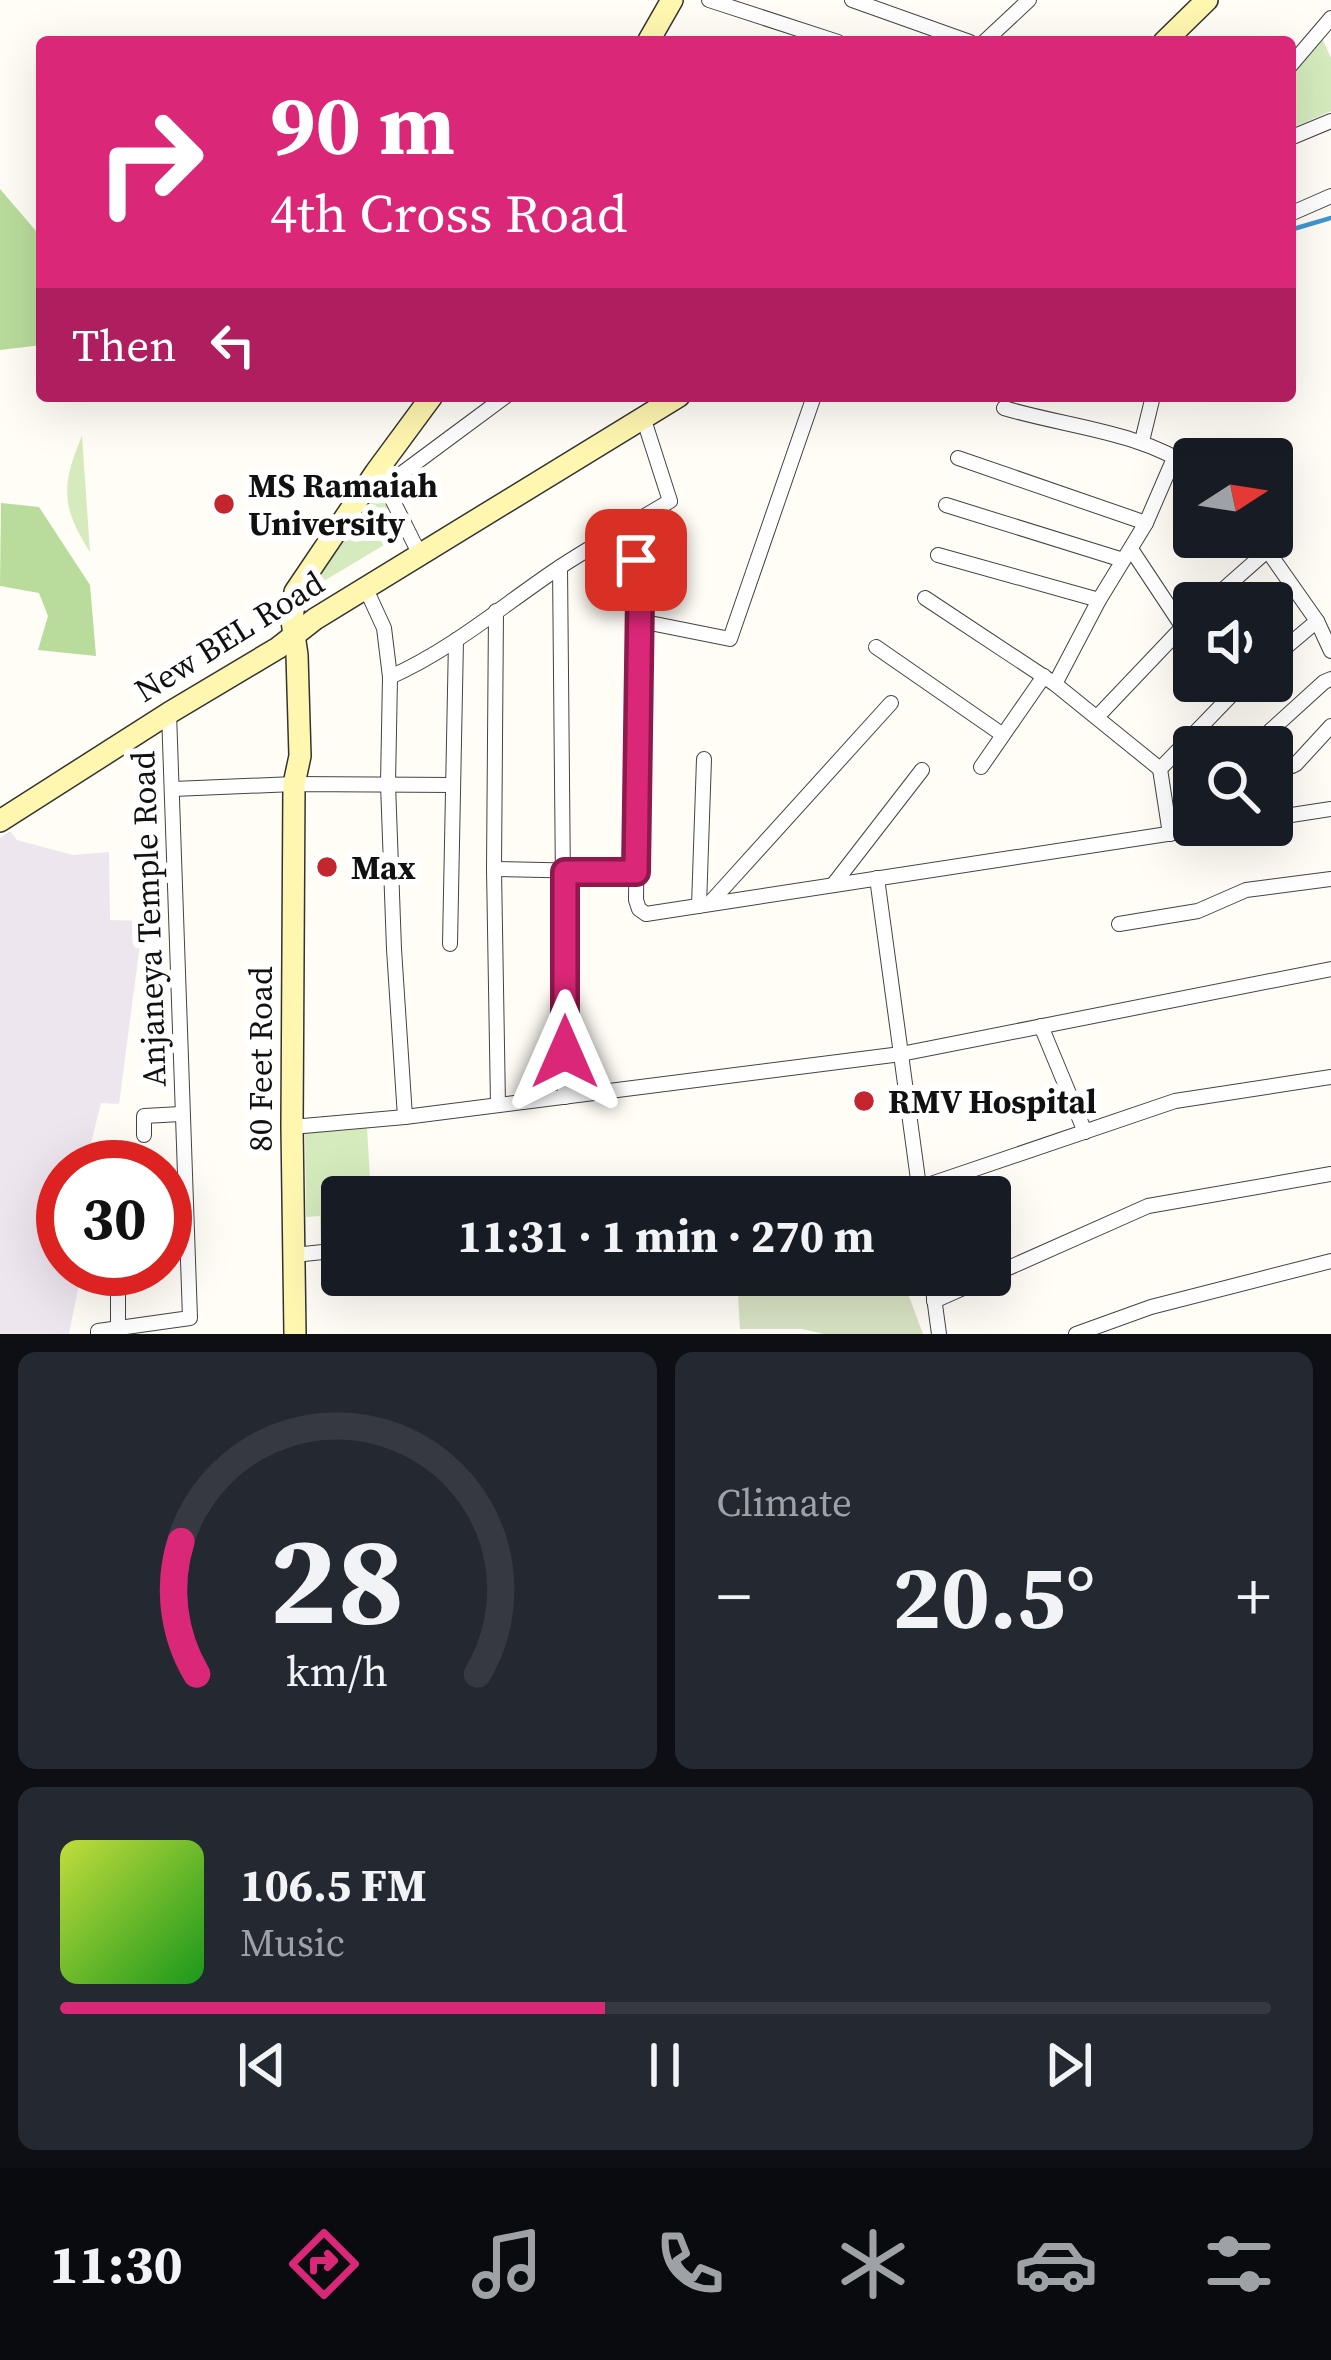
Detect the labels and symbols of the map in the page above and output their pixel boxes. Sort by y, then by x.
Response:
north arrow [1173,438,1293,558]
place label: MS Ramaiah University [248,463,438,546]
marker: MS Ramaiah University [211,491,237,517]
pin [585,509,687,611]
street label: New BEL Road [126,560,333,713]
street label: Anjaneya Temple Road [120,750,177,1088]
place label: Max [351,845,416,890]
marker: Max [314,854,340,880]
street label: 80 Feet Road [238,966,283,1152]
position arrow [502,989,628,1115]
place label: RMV Hospital [888,1079,1097,1124]
marker: RMV Hospital [851,1088,877,1114]
speed limit sign: 30 [36,1140,192,1296]

